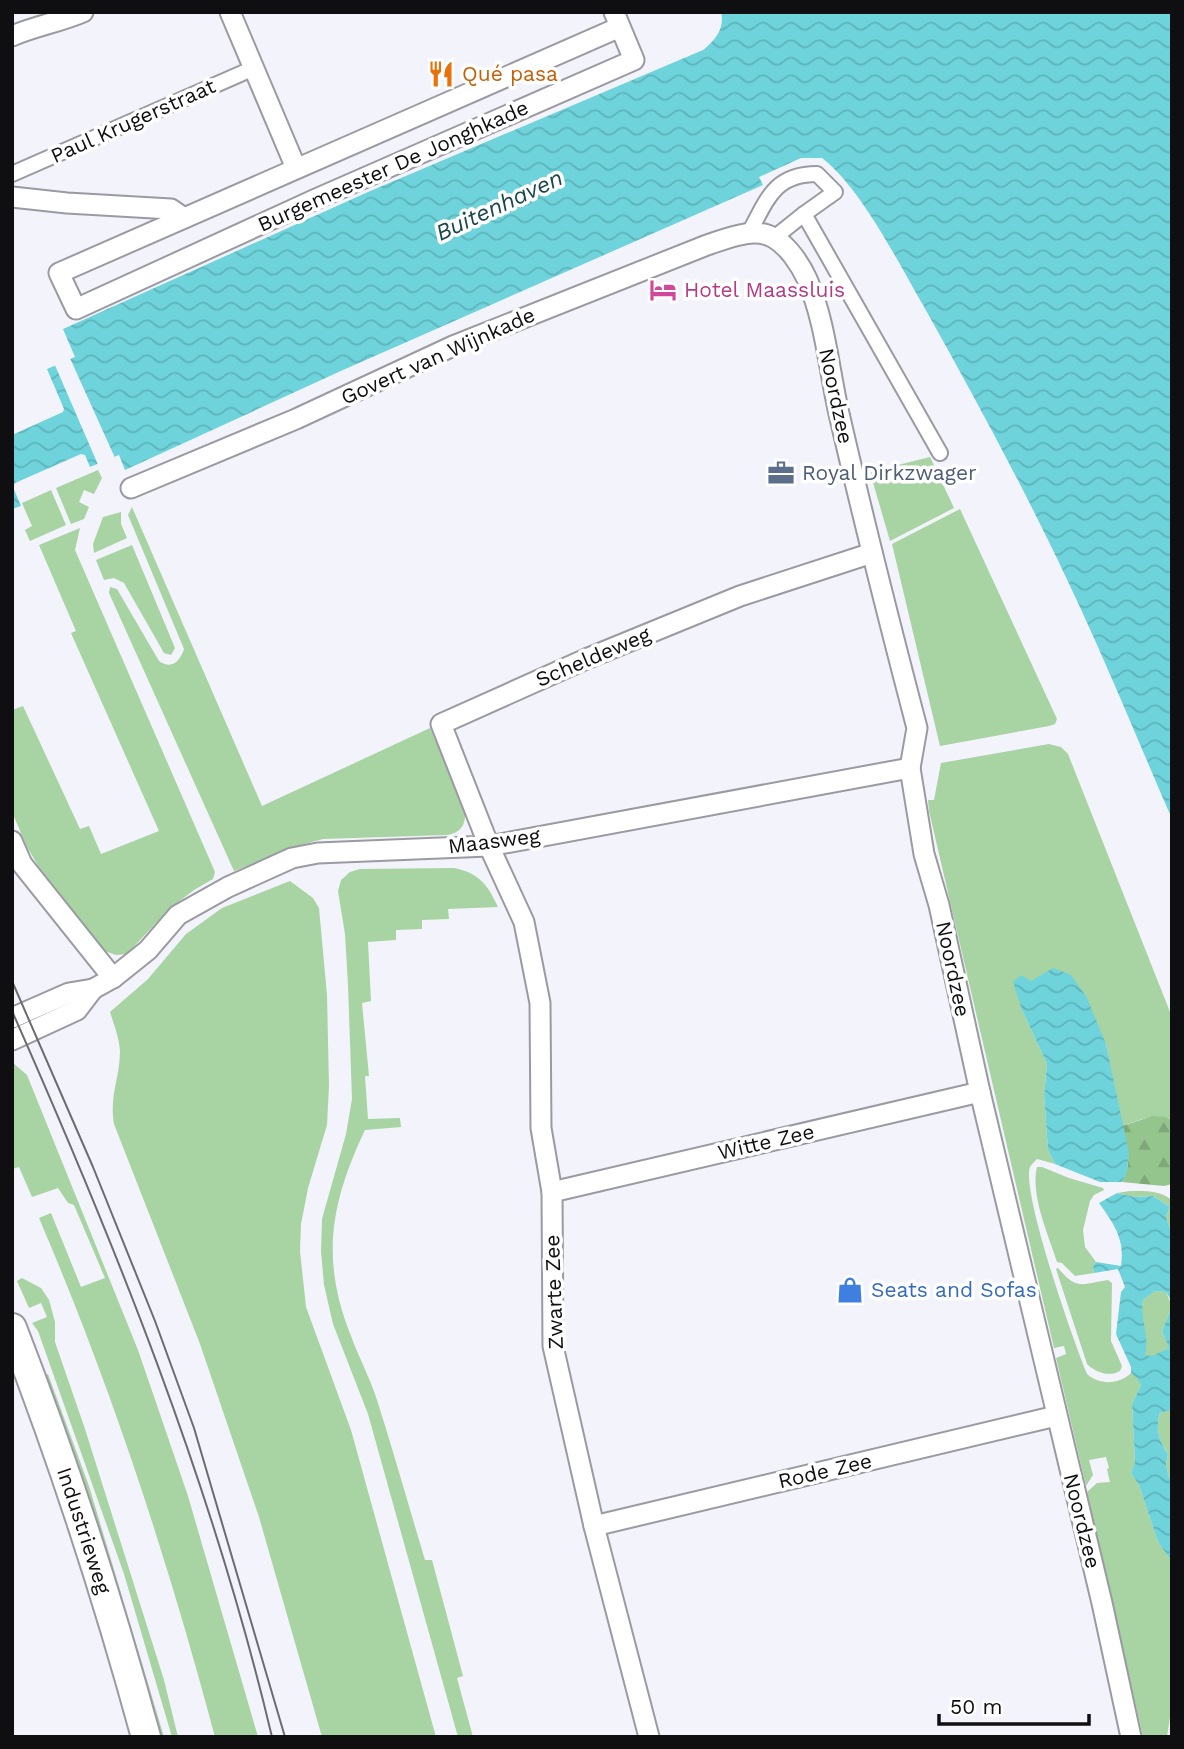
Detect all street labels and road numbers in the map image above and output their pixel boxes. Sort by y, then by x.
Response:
street label: Paul Krugerstraat [47,73,219,168]
street label: Burgemeester De Jonghkade [254,94,532,237]
street label: Govert van Wijnkade [337,301,539,410]
street label: Noordzee [814,346,859,446]
street label: Scheldeweg [532,621,655,692]
street label: Maasweg [446,822,542,859]
street label: Noordzee [931,919,976,1019]
street label: Witte Zee [715,1118,817,1165]
street label: Zwarte Zee [539,1234,568,1350]
street label: Rode Zee [775,1448,874,1493]
street label: Industrieweg [52,1464,117,1598]
street label: Noordzee [1059,1471,1106,1571]

